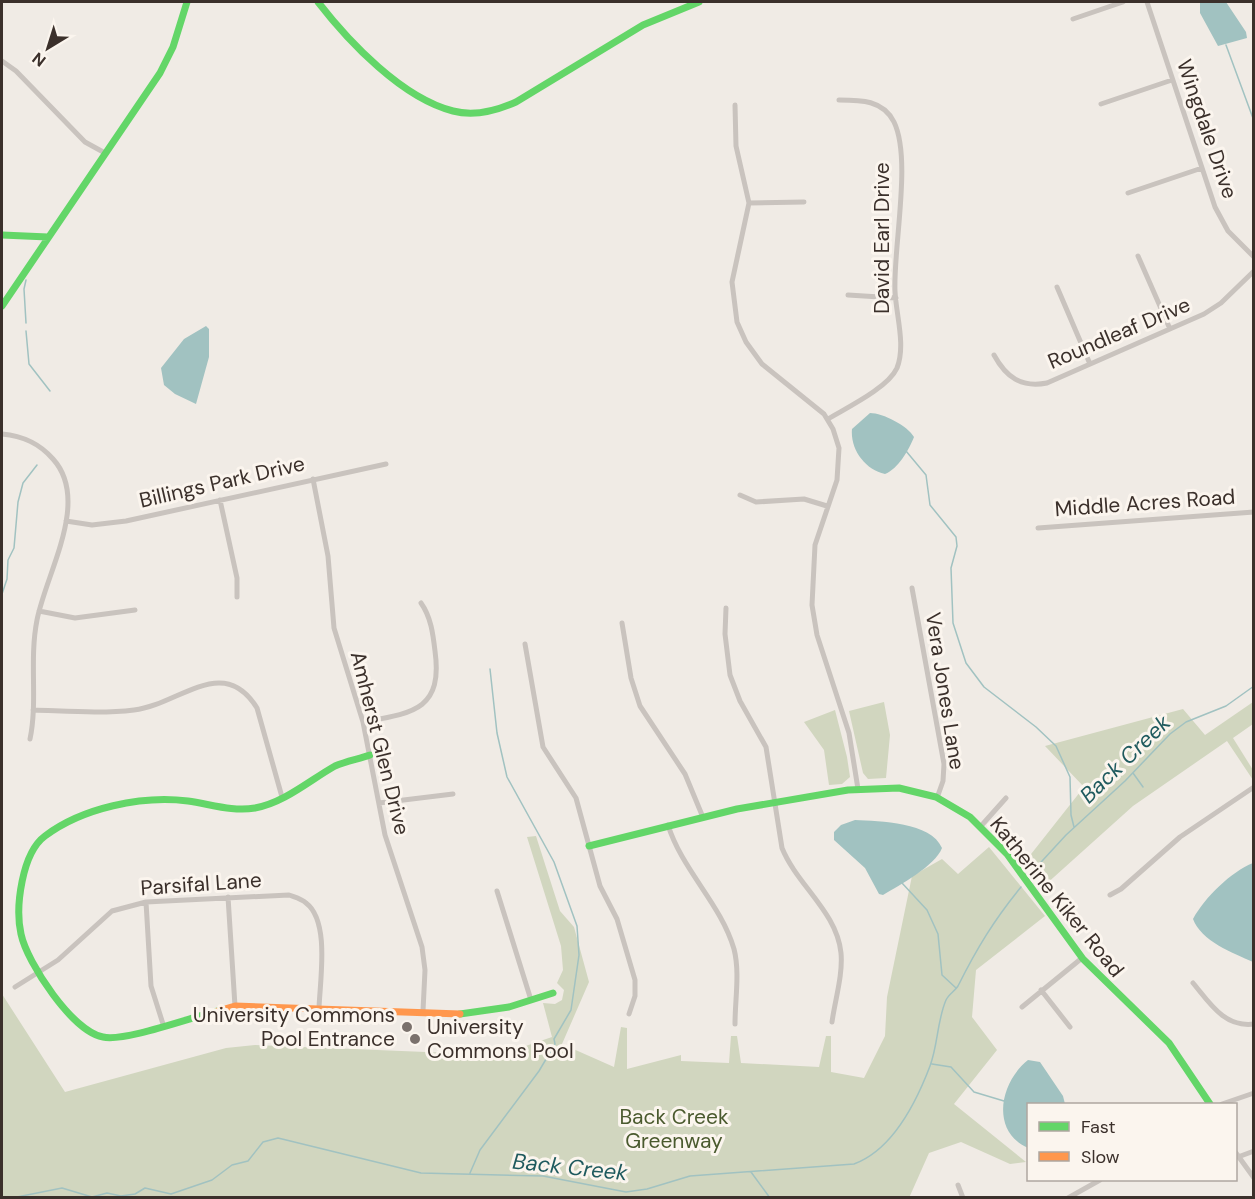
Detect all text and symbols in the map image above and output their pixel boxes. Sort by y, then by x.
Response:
north arrow [18,18,78,78]
text: N [28,48,50,71]
street label: Wingdale Drive [1170,56,1244,202]
street label: David Earl Drive [868,162,896,314]
street label: Roundleaf Drive [1044,290,1195,376]
street label: Billings Park Drive [137,449,307,515]
street label: Middle Acres Road [1054,483,1236,523]
street label: Vera Jones Lane [919,610,971,772]
street label: Amherst Glen Drive [344,648,416,838]
water label: Back Creek [1073,708,1177,810]
street label: Katherine Kiker Road [984,811,1130,983]
street label: Parsifal Lane [139,866,263,902]
place label: University Commons Pool Entrance [193,1001,395,1053]
place label: University Commons Pool [427,1013,574,1065]
marker: University Commons Pool Entrance [400,1020,414,1034]
marker: University Commons Pool [408,1032,422,1046]
park label: Back Creek Greenway [619,1103,729,1155]
legend [1027,1103,1237,1181]
text: Fast [1081,1115,1116,1139]
text: Slow [1081,1145,1120,1169]
water label: Back Creek [511,1147,630,1188]

